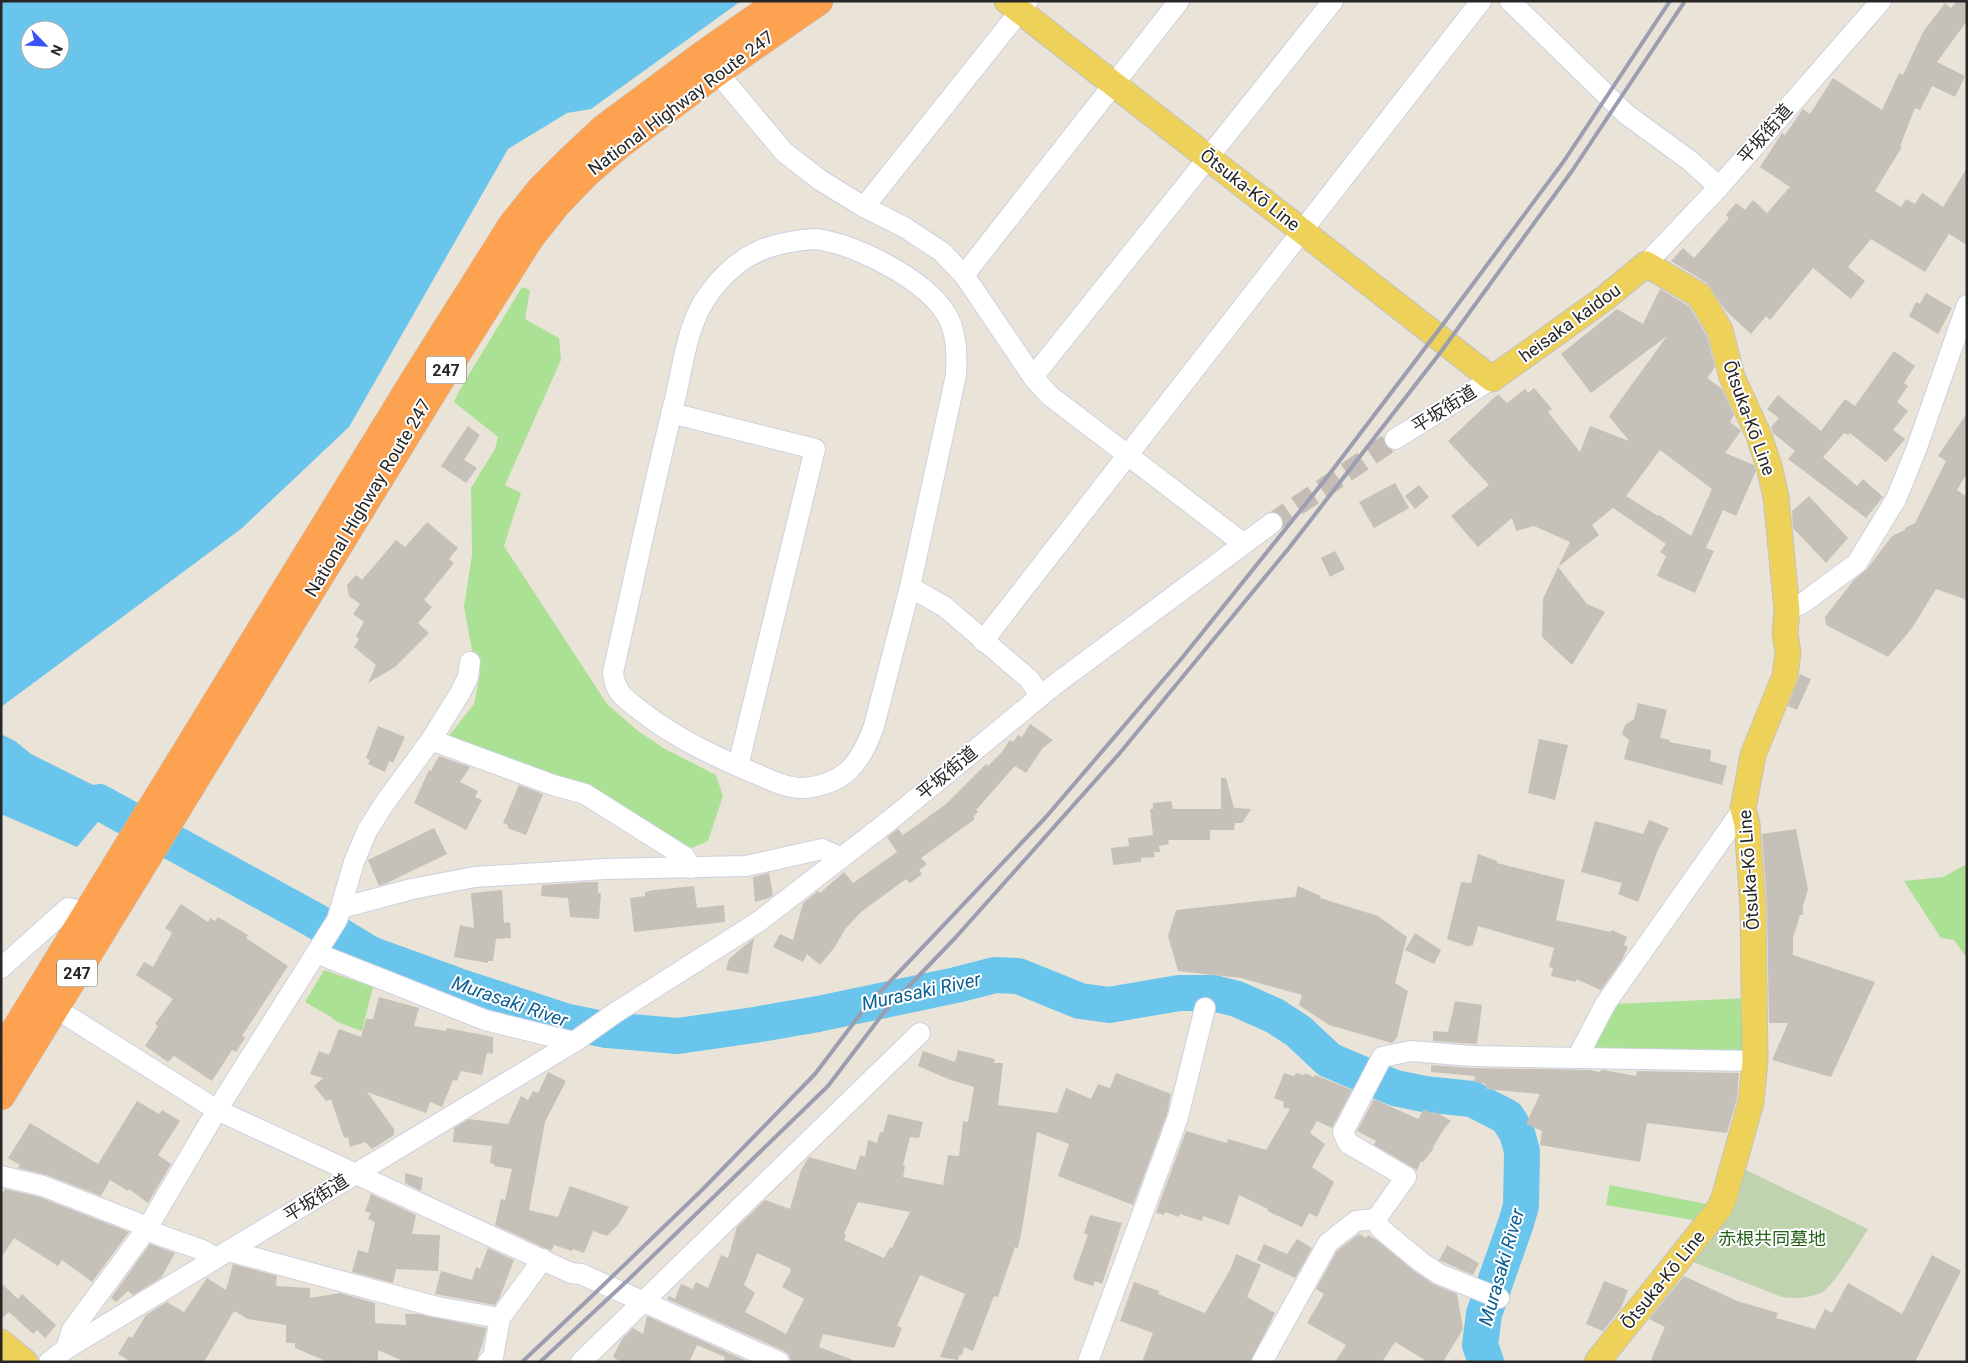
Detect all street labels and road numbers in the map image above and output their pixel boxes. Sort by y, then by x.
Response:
street label: National Highway Route 247 [584,26,778,179]
street label: 平坂街道 [1733,100,1796,168]
street label: Ōtsuka-Kō Line [1196,144,1304,235]
street label: heisaka kaidou [1515,279,1624,366]
road number: 247 [426,356,466,384]
street label: Ōtsuka-Kō Line [1719,358,1780,478]
street label: 平坂街道 [1408,381,1480,437]
street label: National Highway Route 247 [300,395,435,600]
street label: 平坂街道 [912,741,981,804]
street label: Ōtsuka-Kō Line [1734,809,1763,931]
road number: 247 [57,960,97,986]
street label: 平坂街道 [280,1170,352,1226]
street label: Ōtsuka-Kō Line [1616,1226,1709,1333]

